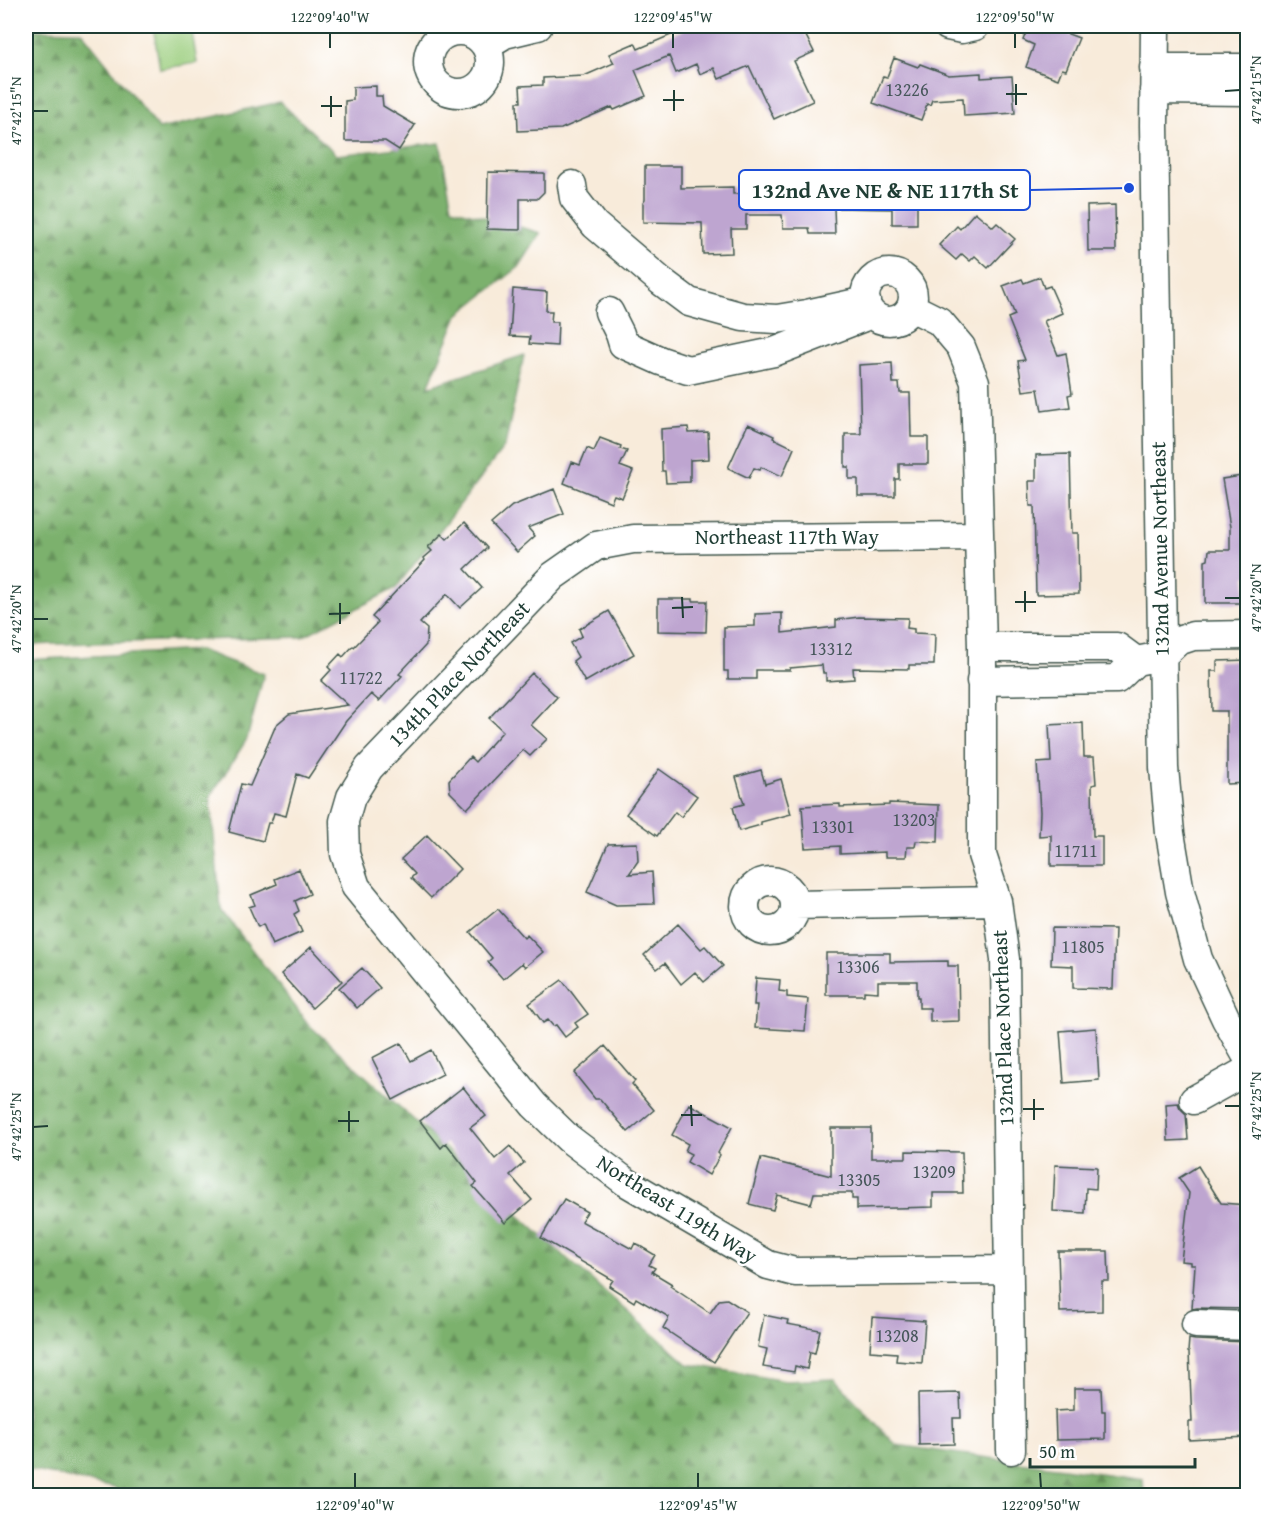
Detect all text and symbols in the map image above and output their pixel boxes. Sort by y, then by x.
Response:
text: 122°09'40"W [290,6,370,27]
text: 122°09'45"W [633,6,713,27]
text: 122°09'50"W [975,6,1055,27]
text: 47°42'15"N [1245,55,1266,124]
text: 47°42'15"N [5,76,26,145]
house number: 13226 [885,76,929,103]
callout: 132nd Ave NE & NE 117th St [739,170,1030,210]
text: 132nd Ave NE & NE 117th St [751,174,1019,206]
street label: 132nd Avenue Northeast [1142,441,1177,657]
street label: Northeast 117th Way [695,521,880,552]
text: 47°42'20"N [1245,563,1266,632]
text: 47°42'20"N [5,584,26,653]
street label: 134th Place Northeast [380,593,537,754]
house number: 13312 [809,635,853,662]
house number: 11722 [339,664,383,691]
house number: 13203 [892,806,936,833]
house number: 13301 [811,813,855,840]
house number: 11711 [1054,837,1098,864]
street label: 132nd Place Northeast [984,929,1021,1127]
house number: 11805 [1061,933,1105,960]
house number: 13306 [836,953,880,980]
text: 47°42'25"N [1245,1071,1266,1140]
text: 47°42'25"N [5,1092,26,1161]
street label: Northeast 119th Way [591,1147,764,1271]
house number: 13209 [912,1158,956,1185]
house number: 13305 [837,1166,881,1193]
house number: 13208 [875,1322,919,1349]
scale bar [1030,1431,1195,1469]
text: 50 m [1039,1438,1075,1465]
text: 122°09'40"W [315,1494,395,1515]
text: 122°09'45"W [658,1494,738,1515]
text: 122°09'50"W [1001,1494,1081,1515]

